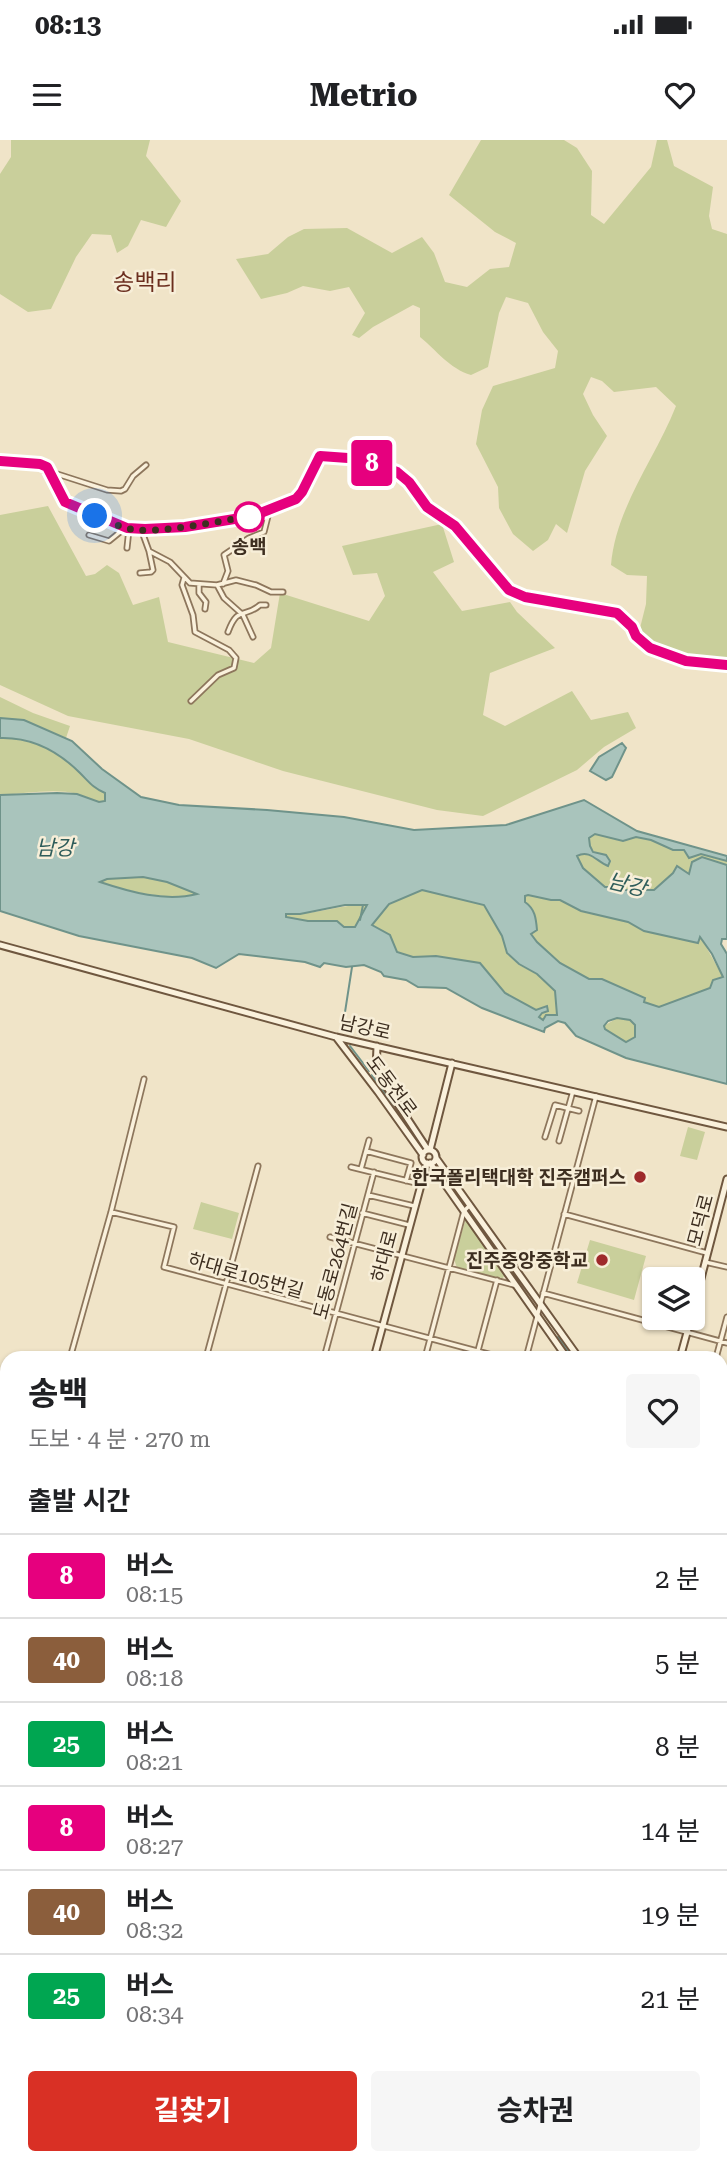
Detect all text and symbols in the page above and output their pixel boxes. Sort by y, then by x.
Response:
text: 08:13 [35,10,101,40]
icon: menu [28,76,66,114]
text: Metrio [309,76,418,114]
icon: heart [661,76,699,114]
district label: 송백리 [113,269,177,296]
line badge: 8 [349,440,395,486]
text: 8 [365,449,379,477]
your location [77,498,112,533]
marker: 송백 [234,502,264,532]
place label: 송백 [232,535,266,558]
water label: 남강 [36,836,77,860]
water label: 남강 [605,869,651,902]
street label: 남강로 [337,1010,393,1045]
street label: 도동천로 [361,1051,422,1121]
place label: 한국폴리택대학 진주캠퍼스 [411,1166,626,1189]
marker: 한국폴리택대학 진주캠퍼스 [632,1169,648,1185]
street label: 모덕로 [683,1192,718,1248]
street label: 도동로264번길 [309,1201,362,1322]
street label: 하대로 [367,1228,402,1284]
street label: 하대로105번길 [185,1248,306,1303]
place label: 진주중앙중학교 [466,1249,588,1272]
marker: 진주중앙중학교 [594,1252,610,1268]
map controls [642,1267,705,1330]
button: layers [642,1267,705,1330]
text: 송백 [28,1374,89,1413]
button: heart [626,1374,700,1448]
text: 도보 · 4 분 · 270 m [28,1426,211,1453]
text: 출발 시간 [28,1486,130,1516]
text: 버스 [126,1550,174,1580]
text: 8 [60,1562,73,1590]
text: 2 분 [655,1564,700,1594]
text: 08:15 [126,1581,183,1608]
text: 버스 [126,1634,174,1664]
text: 40 [53,1646,80,1674]
text: 5 분 [655,1648,700,1678]
text: 08:18 [126,1665,183,1692]
text: 버스 [126,1718,174,1748]
text: 25 [53,1730,80,1758]
text: 8 분 [655,1732,700,1762]
text: 08:21 [126,1749,183,1776]
text: 버스 [126,1802,174,1832]
text: 8 [60,1814,73,1842]
text: 14 분 [640,1816,700,1846]
text: 08:27 [126,1833,183,1860]
text: 버스 [126,1886,174,1916]
text: 40 [53,1898,80,1926]
text: 19 분 [640,1900,700,1930]
text: 08:32 [126,1917,183,1944]
text: 버스 [126,1970,174,2000]
text: 25 [53,1982,80,2010]
text: 21 분 [640,1984,700,2014]
text: 08:34 [126,2001,183,2028]
button: 길찾기 [28,2071,357,2151]
button: 승차권 [371,2071,700,2151]

